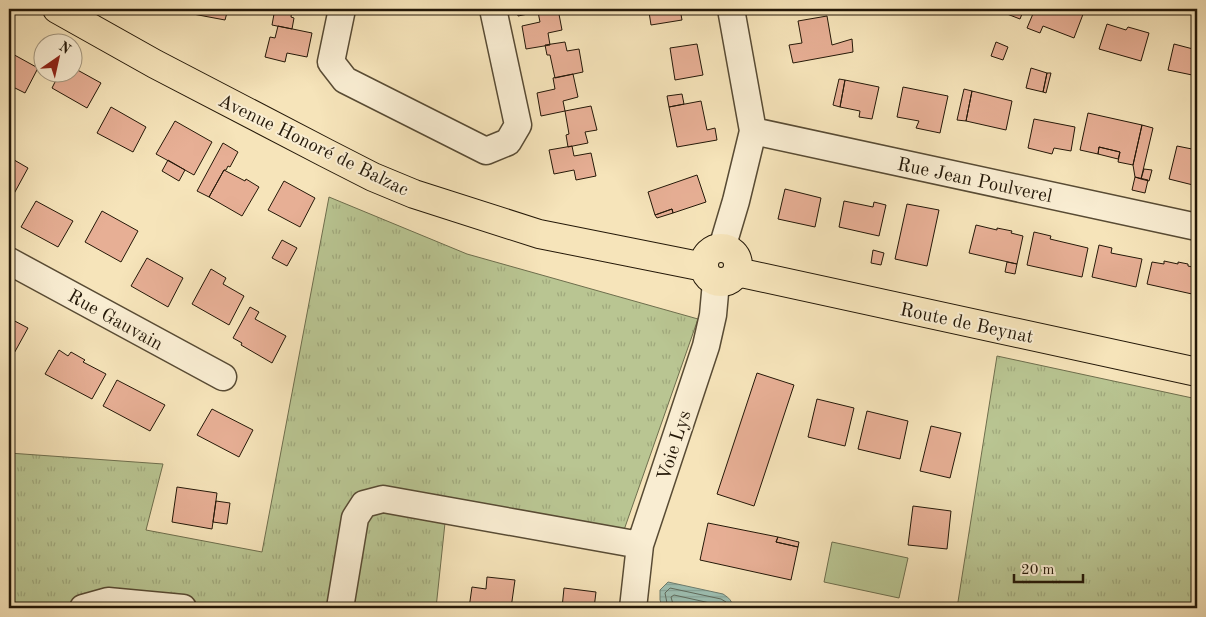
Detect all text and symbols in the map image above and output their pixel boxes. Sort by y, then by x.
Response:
north arrow [32,32,82,82]
text: N [56,39,73,57]
street label: Avenue Honoré de Balzac [215,92,411,201]
street label: Rue Jean Poulverel [895,156,1054,207]
street label: Rue Gauvain [64,287,165,355]
street label: Route de Beynat [898,301,1035,348]
street label: Voie Lys [655,408,696,483]
scale bar [1014,552,1082,584]
text: 20 m [1021,563,1055,578]

